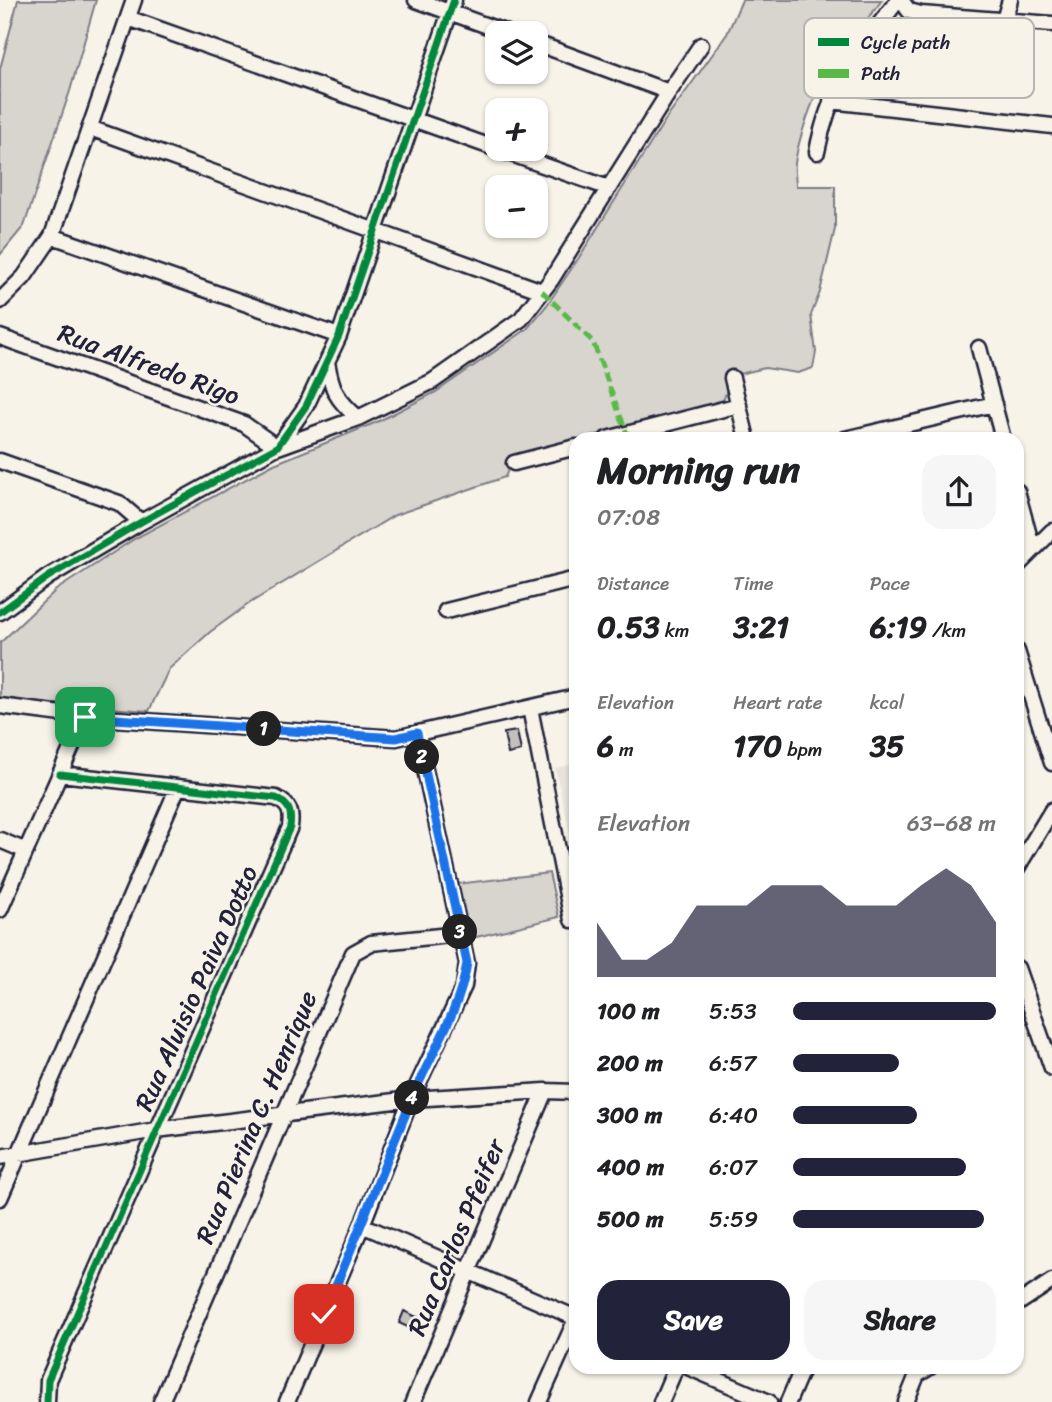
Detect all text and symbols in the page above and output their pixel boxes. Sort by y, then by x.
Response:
legend [804,18,1034,98]
map controls [485,21,548,238]
button: layers [485,21,548,84]
text: Cycle path [861,26,950,59]
text: Path [861,57,900,90]
button: + [485,98,548,161]
button: − [485,175,548,238]
street label: Rua Alfredo Rigo [51,310,247,418]
text: Morning run [597,437,800,504]
button: share [922,455,996,529]
text: 07:08 [597,497,660,538]
text: Distance [597,567,669,600]
text: Time [733,567,774,600]
text: Pace [870,567,910,600]
text: 0.53 [597,600,660,654]
text: 3:21 [733,600,789,654]
text: 6:19 [870,600,927,654]
text: km [660,614,689,647]
text: /km [927,614,966,647]
text: Elevation [597,686,674,719]
text: Heart rate [733,686,823,719]
text: kcal [870,686,904,719]
pin [55,687,115,747]
icon: arrive [66,698,104,736]
pin: 1 [246,712,282,746]
text: 1 [259,712,268,745]
text: 6 [597,719,614,773]
text: 170 [733,719,782,773]
text: 35 [870,719,904,773]
text: m [614,733,634,766]
text: bpm [782,733,822,766]
pin: 2 [404,740,440,774]
text: 2 [416,740,427,773]
text: Elevation [597,803,690,844]
text: 63–68 m [907,803,996,844]
street label: Rua Aluisio Paiva Dotto [121,857,271,1119]
pin: 3 [442,914,477,950]
text: 3 [454,915,465,948]
street label: Rua Pierina C. Henrique [182,983,330,1251]
text: 100 m [597,991,660,1032]
text: 5:53 [709,991,757,1032]
text: 200 m [597,1043,663,1084]
text: 6:57 [709,1043,756,1084]
pin: 4 [394,1080,430,1116]
text: 4 [406,1081,417,1114]
text: 300 m [597,1095,662,1136]
text: 6:40 [709,1095,758,1136]
street label: Rua Carlos Pfeifer [394,1130,519,1343]
text: 400 m [597,1147,664,1188]
text: 6:07 [709,1147,757,1188]
text: 500 m [597,1199,664,1240]
text: 5:59 [709,1199,758,1240]
button: Save [597,1280,790,1360]
button: Share [804,1280,996,1360]
pin [294,1284,354,1344]
icon: check [305,1295,343,1333]

